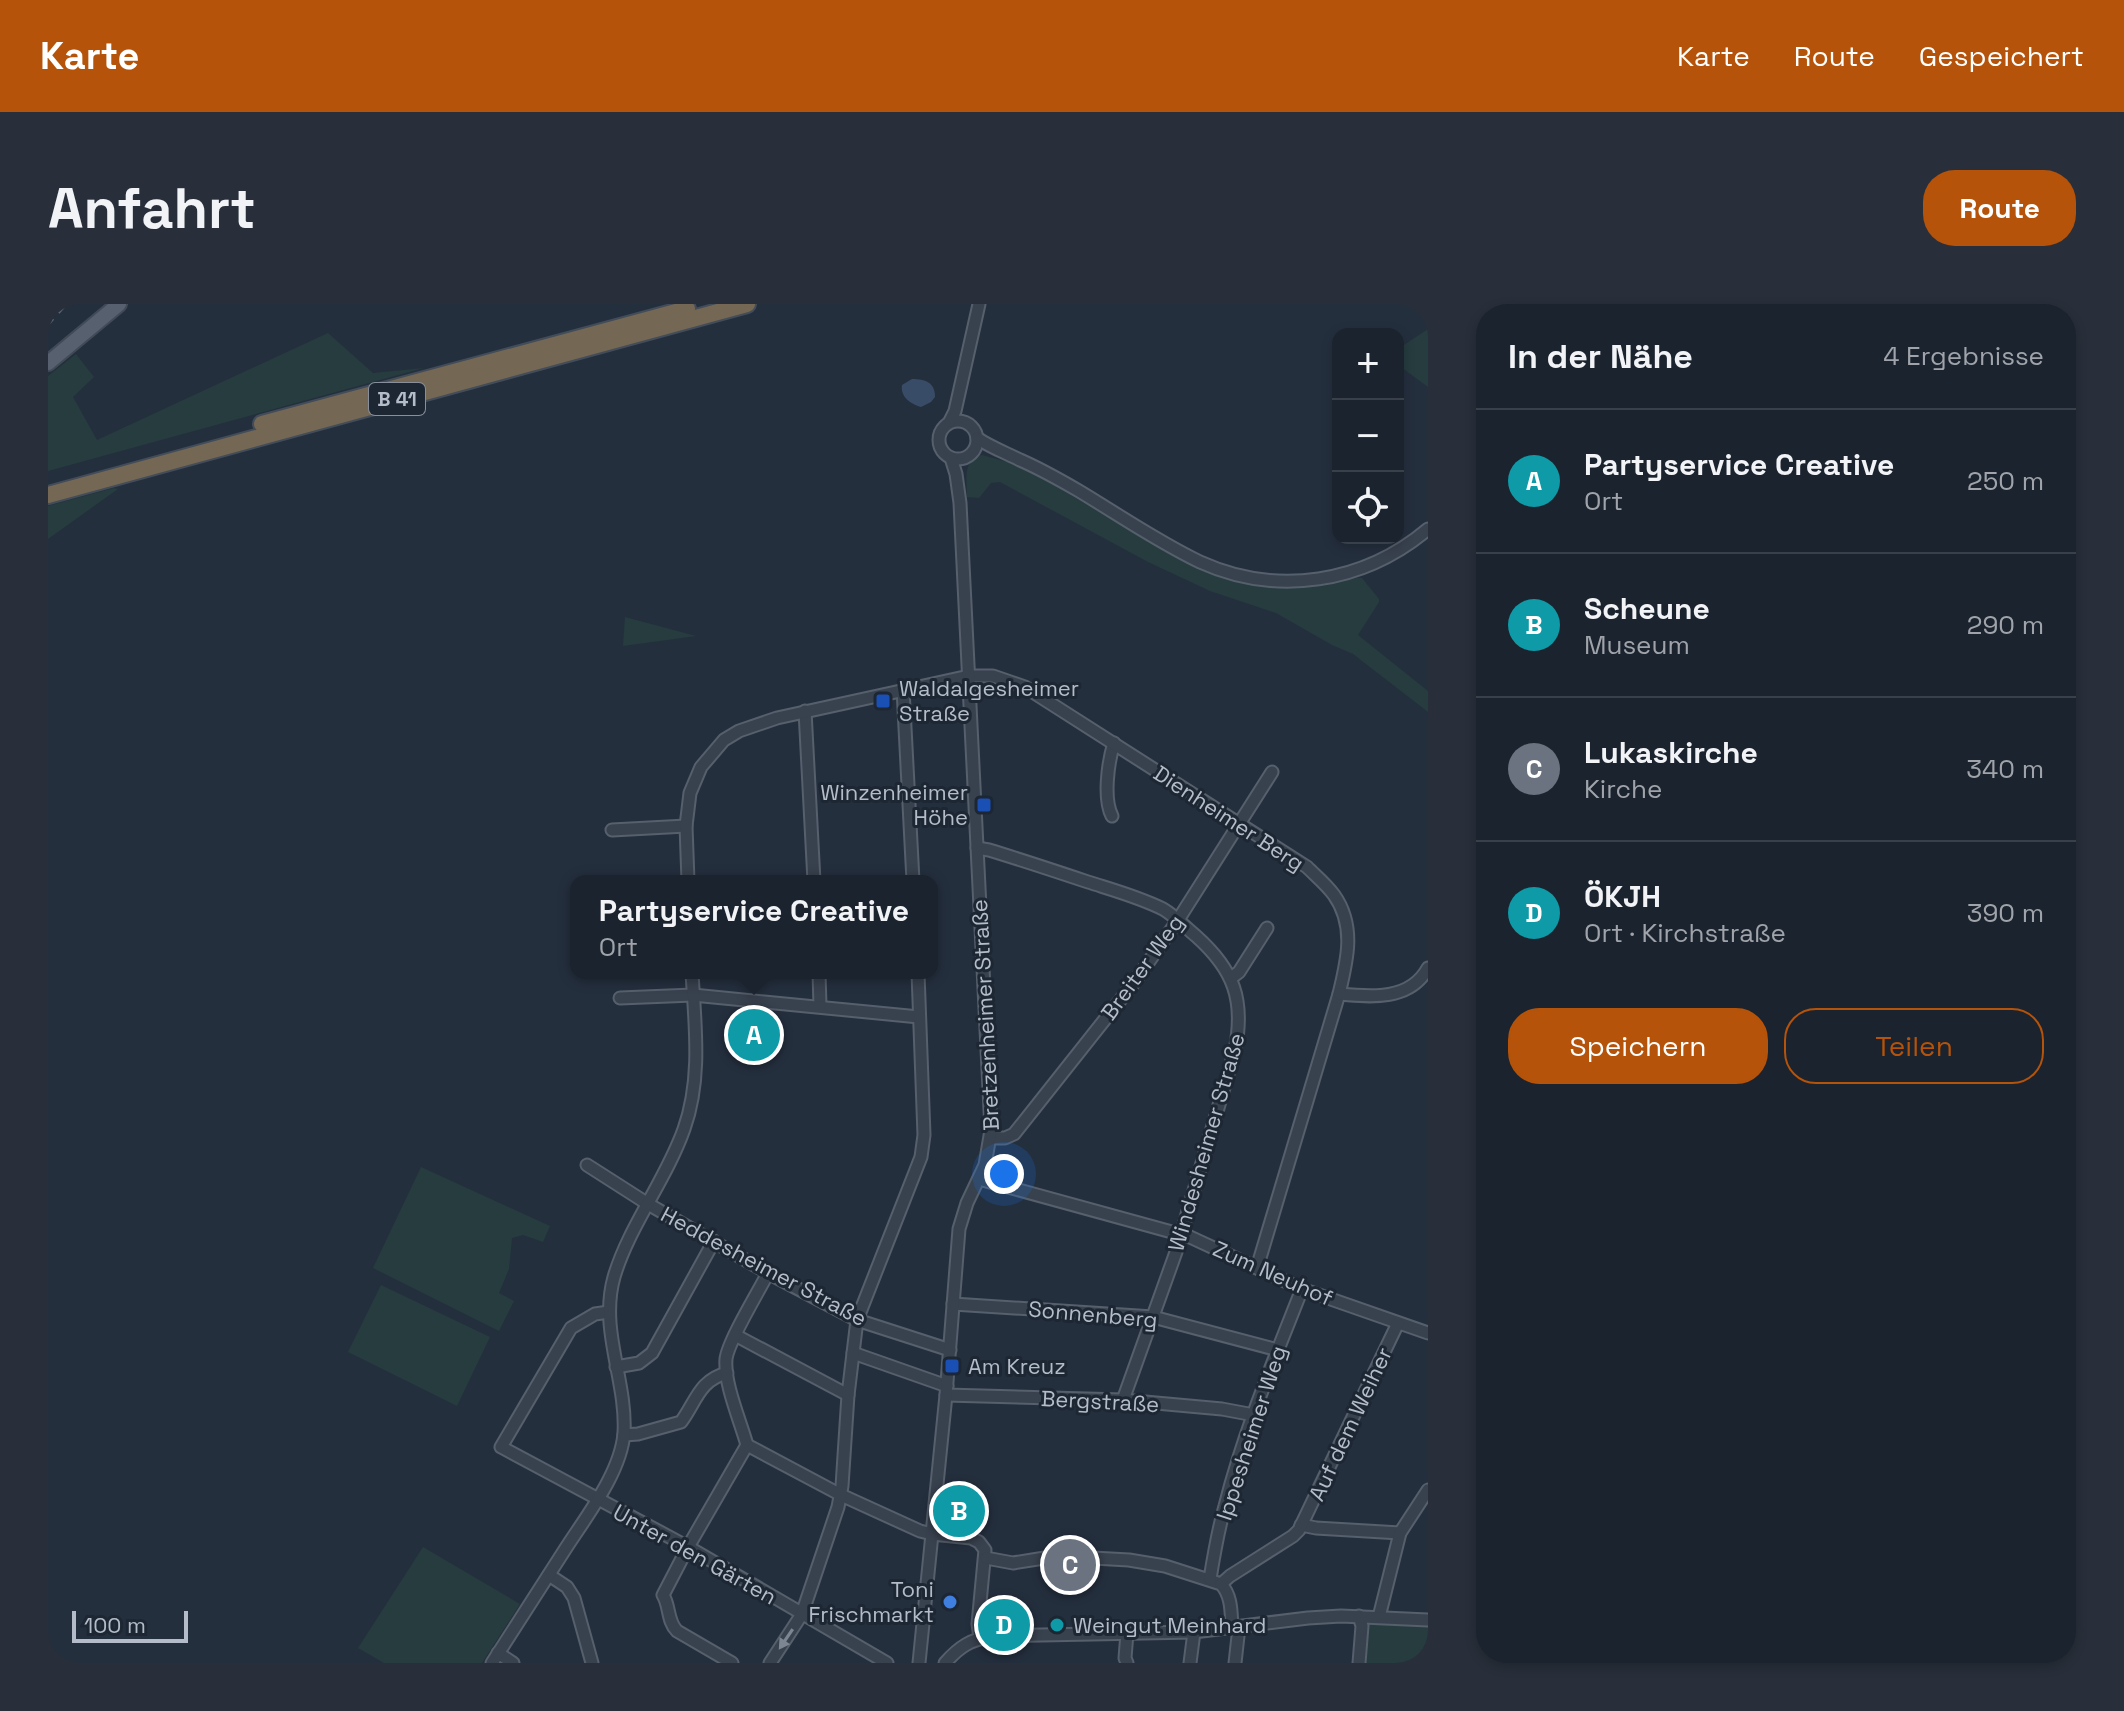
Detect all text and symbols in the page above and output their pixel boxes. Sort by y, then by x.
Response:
text: Karte [40,32,139,80]
text: Karte [1677,38,1750,74]
text: Route [1794,38,1875,74]
text: Gespeichert [1919,38,2084,74]
button: Route [1923,170,2076,246]
text: Anfahrt [48,173,256,244]
map controls [1332,328,1404,544]
button: + [1332,328,1404,400]
text: In der Nähe [1508,335,1693,378]
text: 4 Ergebnisse [1883,339,2044,373]
road number: B 41 [369,383,425,415]
button: − [1332,400,1404,472]
text: Partyservice Creative [1584,445,1894,484]
text: A [1526,464,1542,498]
text: 250 m [1967,464,2044,498]
button: locate [1332,472,1404,544]
text: Ort [1584,484,1623,518]
text: Scheune [1584,589,1710,628]
text: B [1525,608,1543,642]
text: 290 m [1967,608,2044,642]
text: Museum [1584,628,1690,662]
place label: Waldalgesheimer Straße [899,674,1079,727]
marker: Waldalgesheimer Straße [874,692,892,710]
text: Lukaskirche [1584,733,1758,772]
text: C [1526,752,1542,786]
text: 340 m [1966,752,2044,786]
street label: Dienheimer Berg [1148,759,1310,877]
text: Kirche [1584,772,1662,806]
place label: Winzenheimer Höhe [820,778,968,831]
marker: Winzenheimer Höhe [975,796,993,814]
popup [570,875,938,979]
text: ÖKJH [1584,877,1661,916]
text: Partyservice Creative [599,891,909,930]
text: D [1525,896,1543,930]
text: 390 m [1967,896,2044,930]
street label: Bretzenheimer Straße [965,899,1005,1131]
street label: Breiter Weg [1094,909,1190,1025]
text: Ort · Kirchstraße [1584,916,1786,950]
text: Ort [599,930,638,964]
pin: A [728,1005,780,1065]
button: Speichern [1508,1008,1768,1084]
button: Teilen [1784,1008,2044,1084]
street label: Windesheimer Straße [1161,1030,1251,1254]
your location [984,1154,1024,1194]
street label: Heddesheimer Straße [656,1200,872,1332]
street label: Zum Neuhof [1209,1234,1337,1312]
street label: Sonnenberg [1027,1294,1159,1334]
street label: Ippesheimer Weg [1210,1342,1292,1524]
street label: Auf dem Weiher [1302,1343,1398,1505]
place label: Am Kreuz [968,1352,1066,1380]
marker: Am Kreuz [943,1357,961,1375]
street label: Bergstraße [1040,1384,1160,1418]
pin: B [933,1481,985,1541]
street label: Unter den Gärten [608,1498,782,1610]
pin: C [1044,1535,1096,1595]
place label: Toni Frischmarkt [808,1575,934,1628]
marker: Toni Frischmarkt [941,1593,959,1611]
pin: D [978,1595,1030,1655]
scale bar [72,1607,188,1643]
text: 100 m [84,1611,146,1639]
place label: Weingut Meinhard [1073,1611,1266,1639]
marker: Weingut Meinhard [1048,1616,1066,1634]
one-way arrow [779,1628,794,1649]

